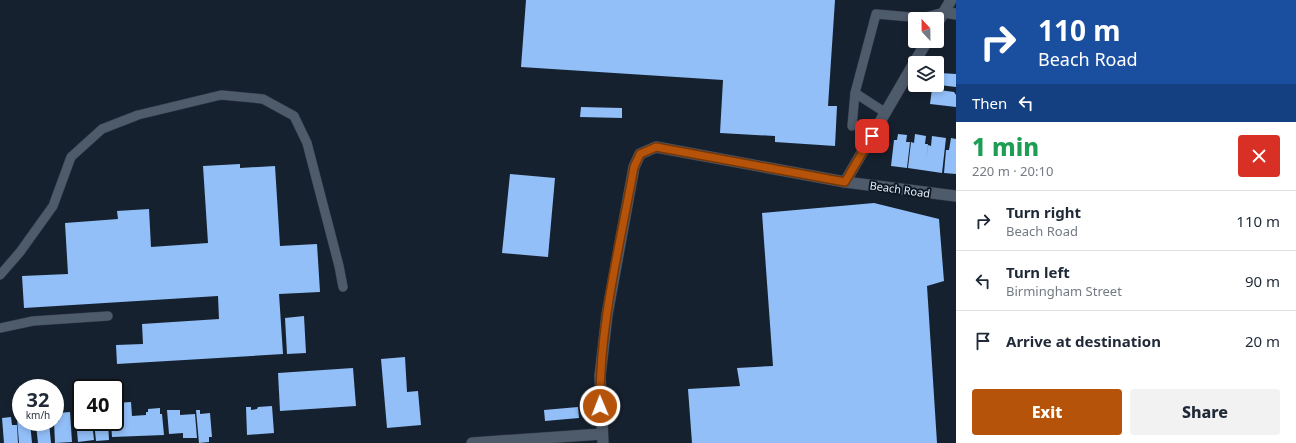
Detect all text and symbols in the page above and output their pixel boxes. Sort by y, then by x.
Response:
text: 110 m [1038,11,1121,49]
north arrow [908,12,944,48]
map controls [908,12,944,92]
icon: right [972,16,1024,68]
text: Beach Road [1038,47,1138,71]
button: layers [908,56,944,92]
icon: left [1015,92,1037,114]
text: Then [972,93,1007,113]
pin [855,119,889,153]
icon: arrive [861,125,883,147]
text: 1 min [972,130,1039,163]
button: close [1238,135,1280,177]
text: 220 m · 20:10 [972,162,1053,180]
street label: Beach Road [869,177,931,201]
text: Turn right [1006,202,1081,222]
icon: right [972,210,994,232]
text: 110 m [1236,211,1280,231]
text: Beach Road [1006,222,1078,240]
text: Turn left [1006,262,1070,282]
icon: left [972,270,994,292]
text: 90 m [1245,271,1280,291]
text: Birmingham Street [1006,282,1122,300]
icon: arrive [972,330,994,352]
text: Arrive at destination [1006,331,1161,351]
text: 20 m [1245,331,1280,351]
speed limit sign: 40 [72,379,124,431]
position arrow [579,385,621,427]
text: 32 [27,386,49,413]
button: Exit [972,389,1122,435]
button: Share [1130,389,1280,435]
text: km/h [26,408,50,422]

